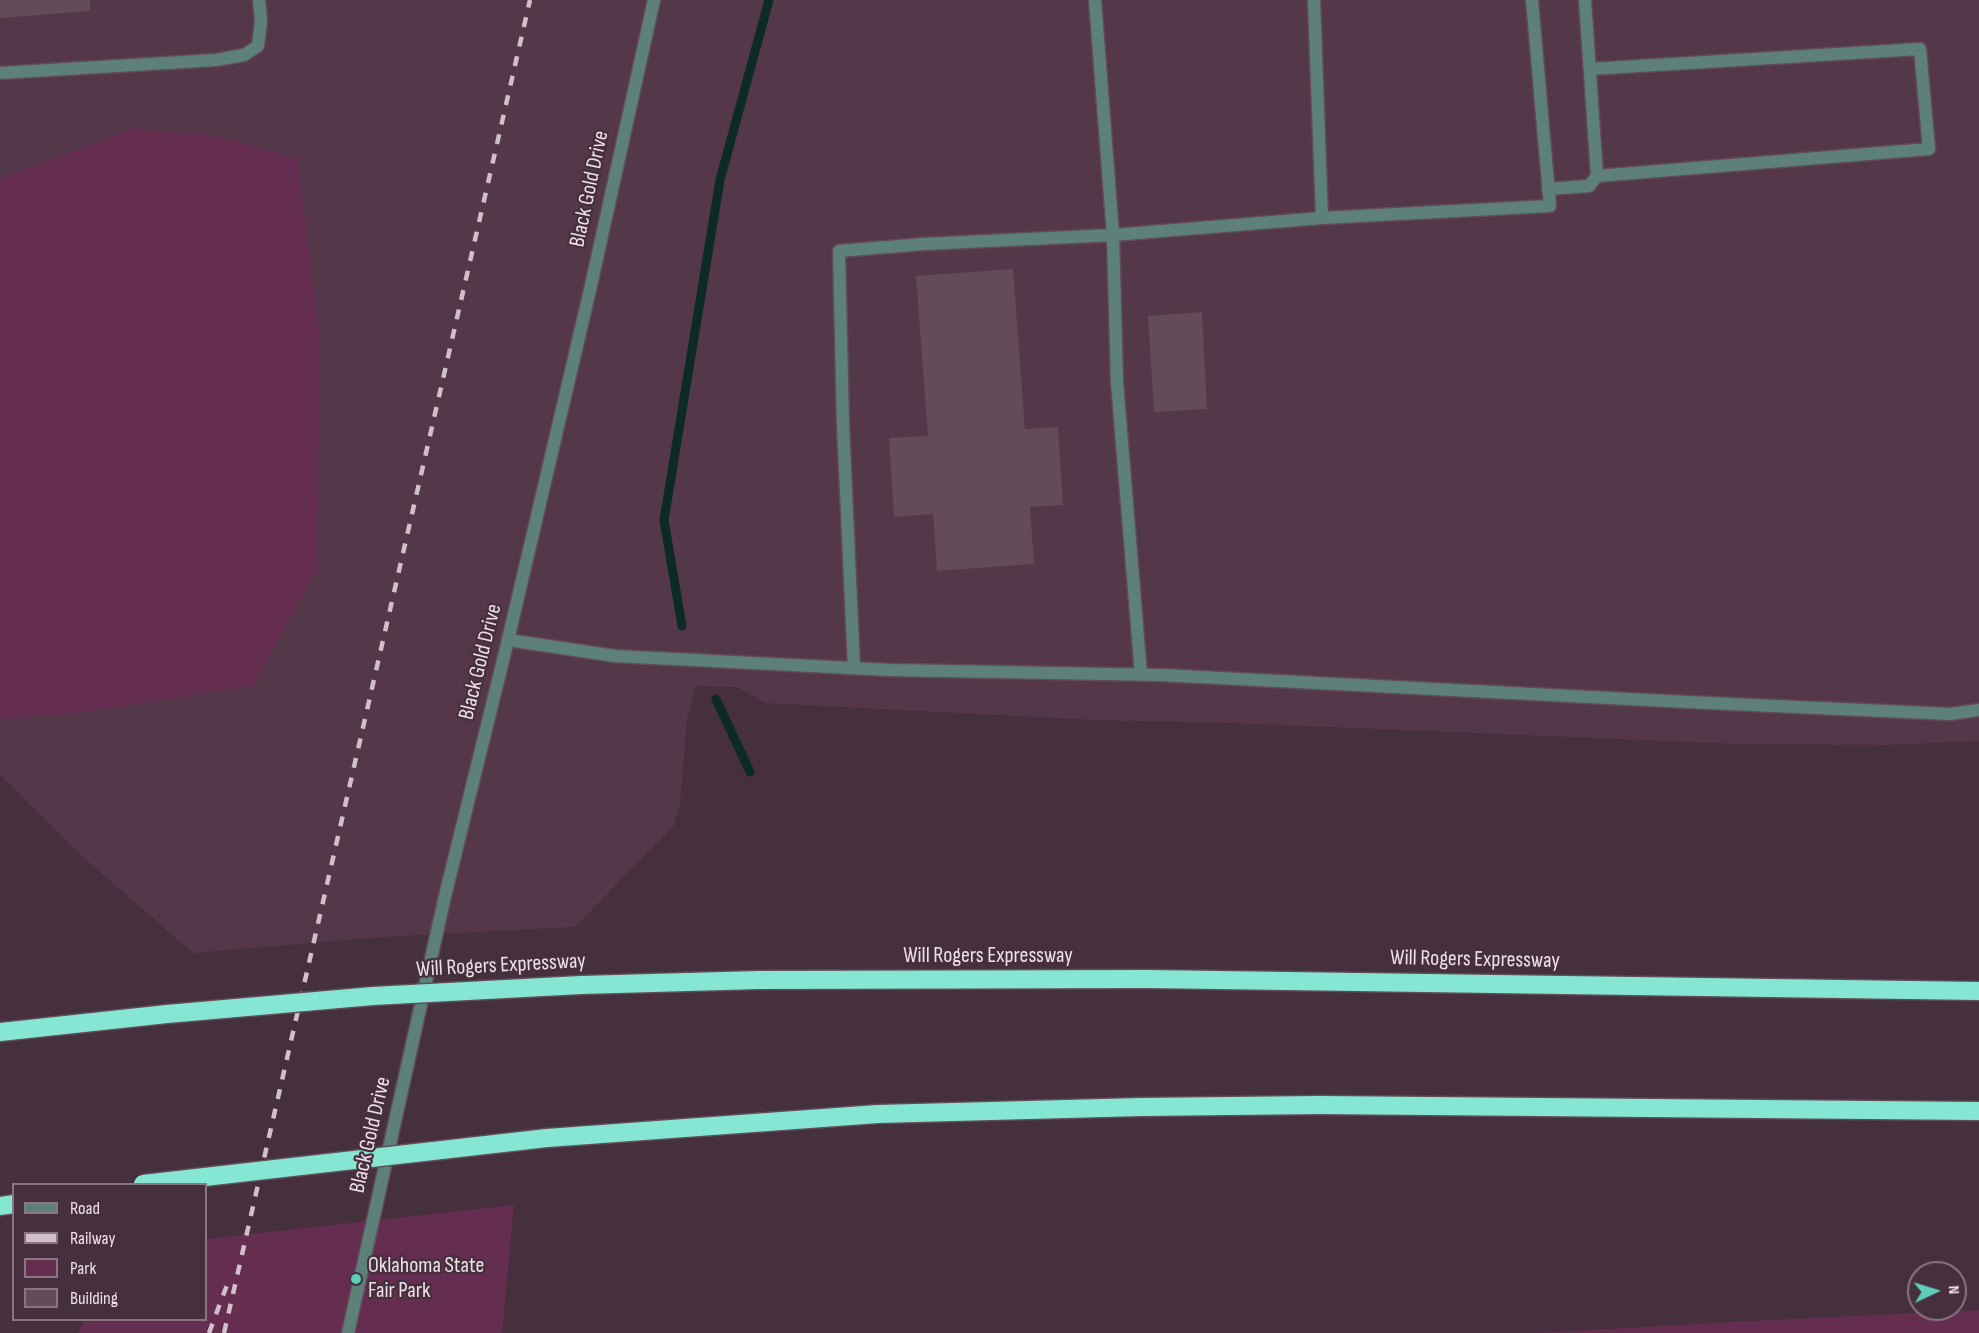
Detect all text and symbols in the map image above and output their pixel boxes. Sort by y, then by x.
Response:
street label: Black Gold Drive [565,128,615,250]
street label: Black Gold Drive [454,601,508,723]
street label: Will Rogers Expressway [903,943,1073,969]
street label: Will Rogers Expressway [1390,945,1560,975]
street label: Will Rogers Expressway [416,948,586,984]
street label: Black Gold Drive [345,1074,397,1196]
legend [12,1183,207,1321]
text: Road [70,1198,100,1219]
text: Railway [70,1228,115,1249]
place label: Oklahoma State Fair Park [368,1253,484,1304]
text: Park [70,1258,96,1279]
north arrow [1907,1261,1967,1321]
marker: Oklahoma State Fair Park [349,1272,363,1286]
text: N [1944,1285,1963,1295]
text: Building [70,1288,118,1309]

